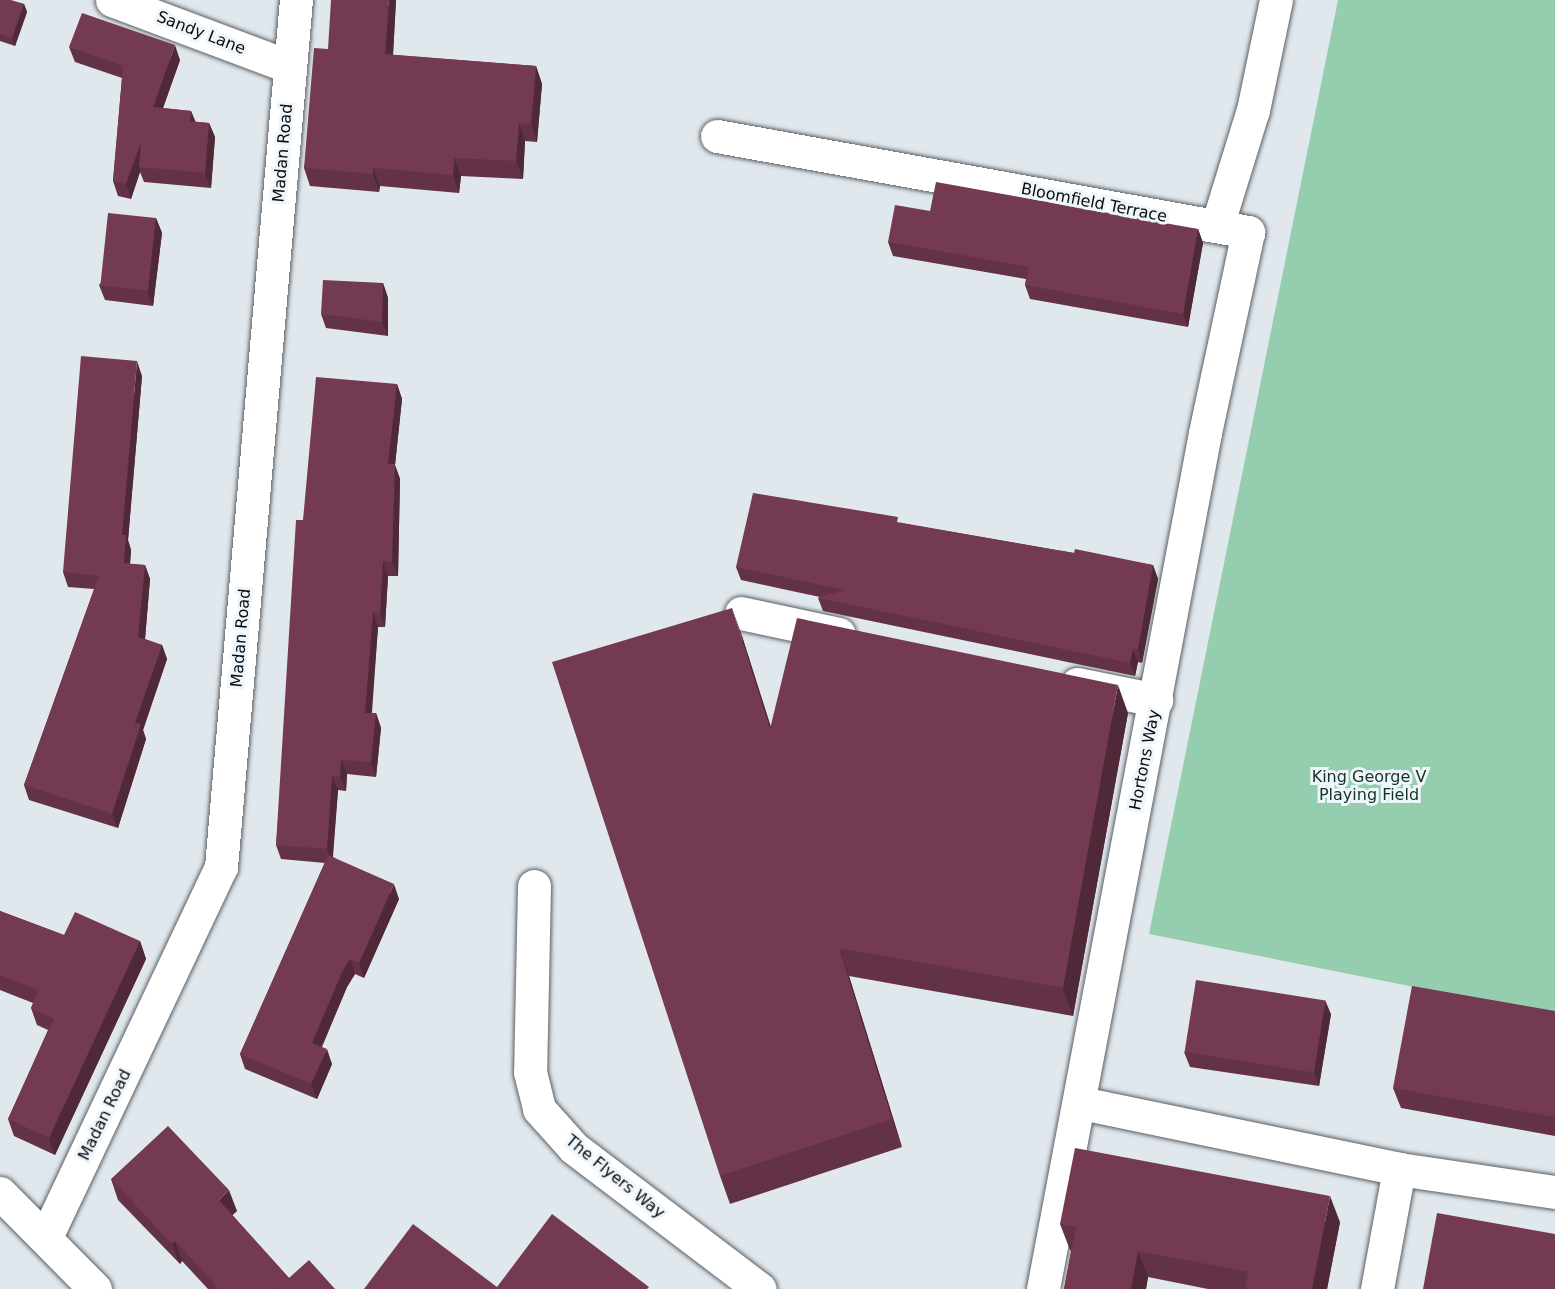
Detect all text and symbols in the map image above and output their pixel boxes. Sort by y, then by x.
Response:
street label: Sandy Lane [154,7,248,59]
street label: Madan Road [269,103,297,203]
street label: Bloomfield Terrace [1019,179,1169,227]
street label: Madan Road [227,588,255,688]
street label: Hortons Way [1126,708,1164,812]
park label: King George V Playing Field [1312,767,1426,805]
street label: Madan Road [75,1066,135,1164]
street label: The Flyers Way [562,1131,668,1223]

